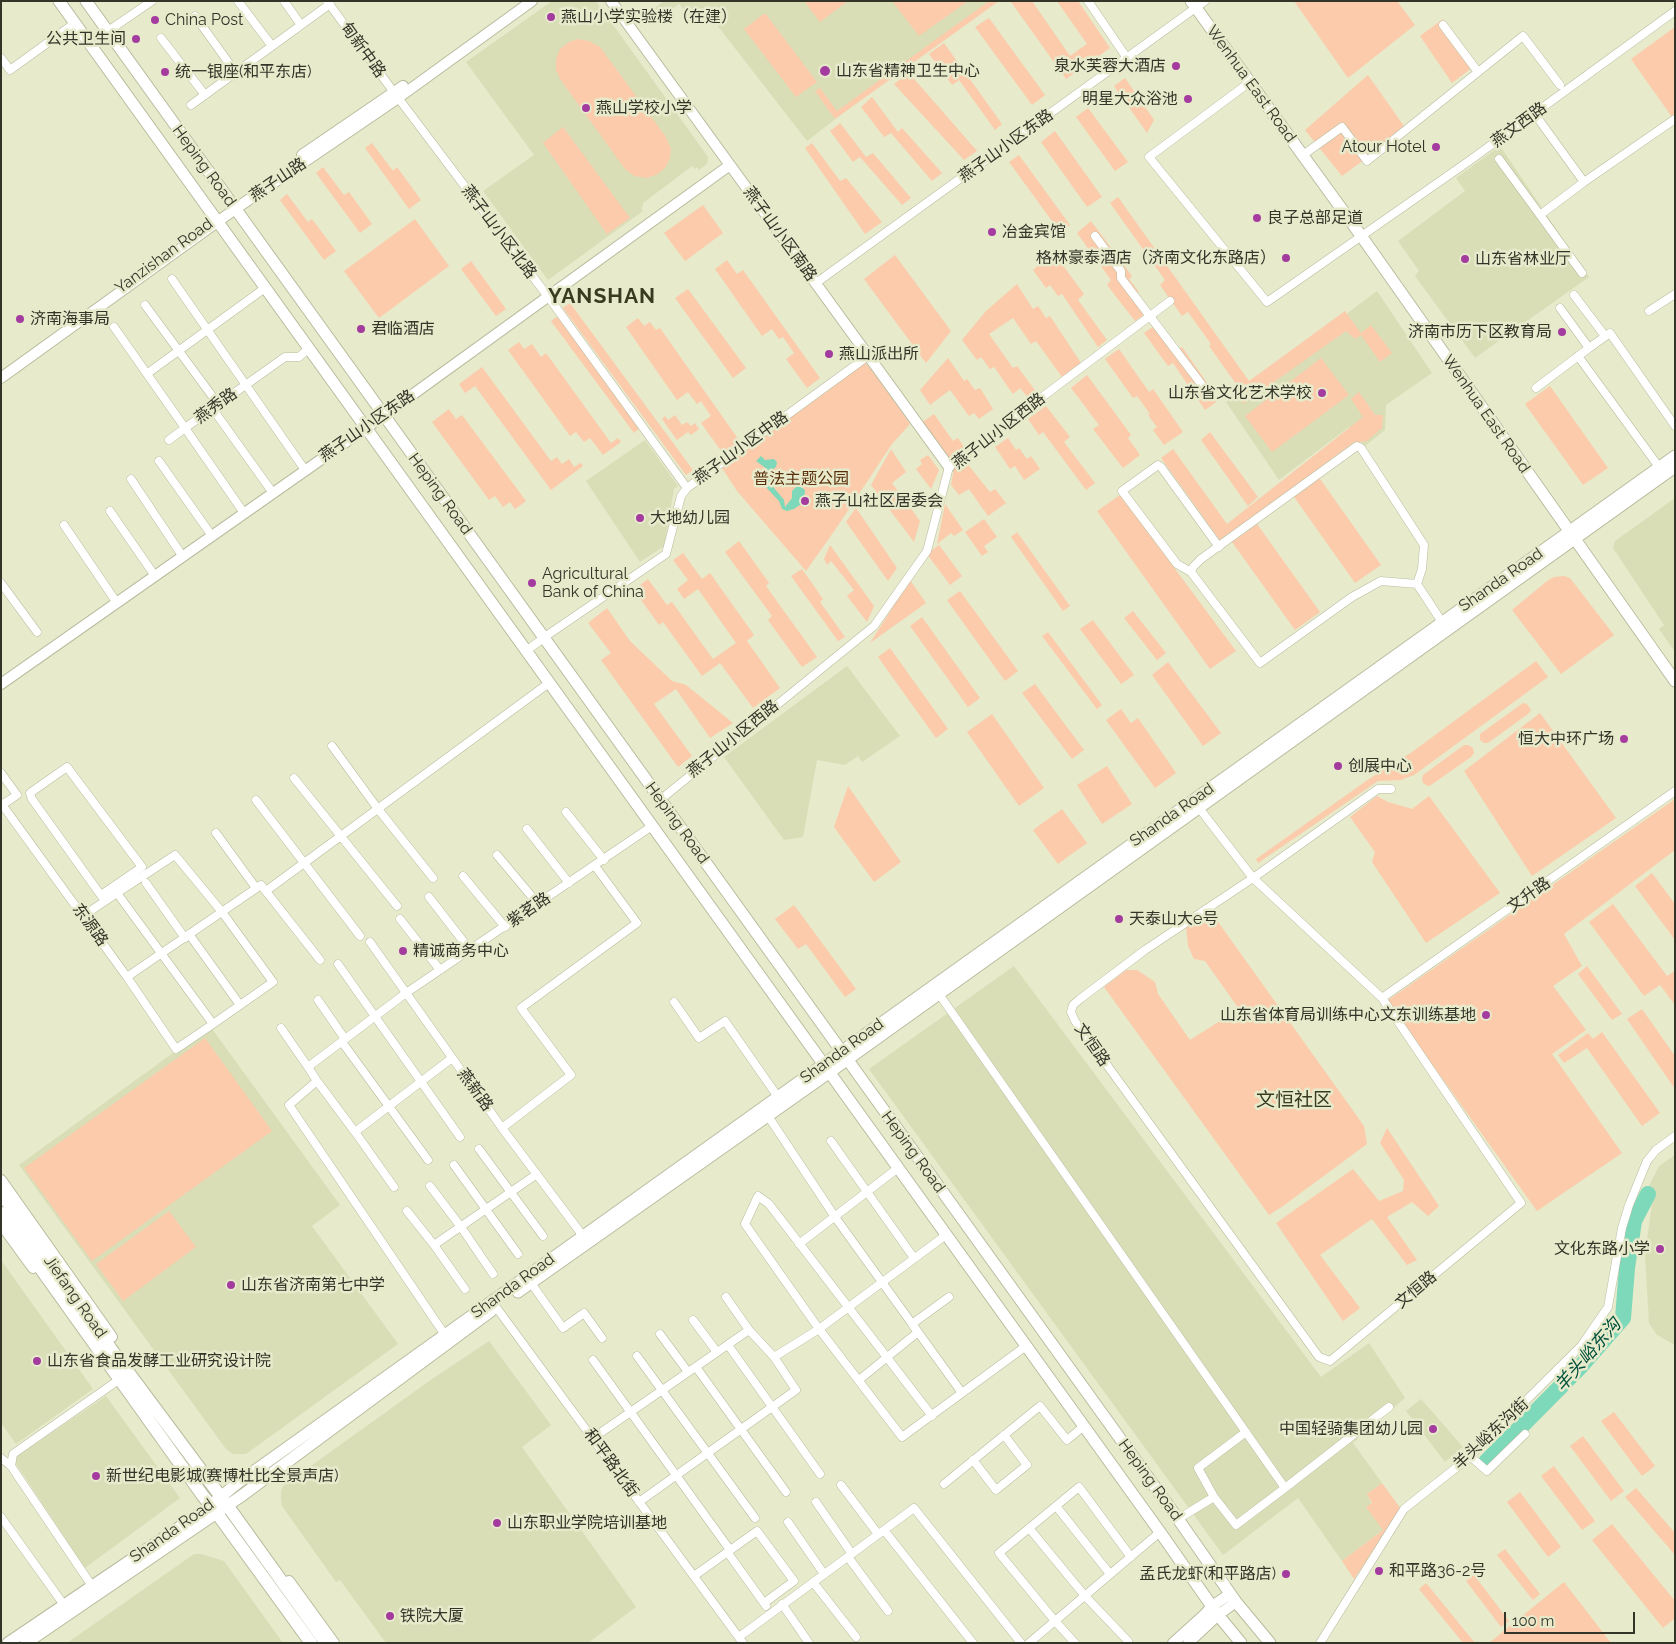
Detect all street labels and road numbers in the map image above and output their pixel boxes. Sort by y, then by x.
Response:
street label: 甸新中路 [336,18,390,82]
street label: Wenhua East Road [1202,22,1300,146]
street label: 燕文西路 [1487,98,1551,152]
street label: 燕子山小区东路 [955,105,1057,187]
street label: Heping Road [168,121,240,211]
street label: 燕子山路 [246,154,310,206]
street label: 燕子山小区北路 [458,181,540,283]
street label: 燕子山小区南路 [739,183,821,285]
street label: Yanzishan Road [111,214,217,298]
street label: Wenhua East Road [1438,351,1534,477]
street label: 燕秀路 [191,384,241,428]
street label: 燕子山小区东路 [316,386,418,466]
street label: 燕子山小区西路 [949,389,1049,473]
street label: 燕子山小区中路 [690,407,792,489]
street label: Heping Road [404,449,476,539]
street label: Shanda Road [1455,544,1547,616]
street label: 燕子山小区西路 [683,696,783,782]
street label: Heping Road [641,778,713,868]
street label: Shanda Road [1126,779,1218,851]
street label: 文升路 [1504,873,1554,917]
street label: 紫茗路 [504,889,554,931]
street label: 东源路 [68,900,112,950]
street label: Shanda Road [797,1014,887,1088]
street label: 文恒路 [1070,1020,1114,1070]
street label: 燕新路 [453,1065,497,1115]
street label: Heping Road [877,1107,949,1197]
street label: Shanda Road [468,1249,558,1323]
street label: Jiefang Road [40,1252,110,1342]
street label: 文恒路 [1391,1267,1441,1313]
street label: 羊头峪东沟街 [1449,1394,1533,1474]
street label: 和平路北街 [580,1425,642,1501]
street label: Heping Road [1114,1435,1186,1525]
street label: Shanda Road [126,1495,218,1567]

